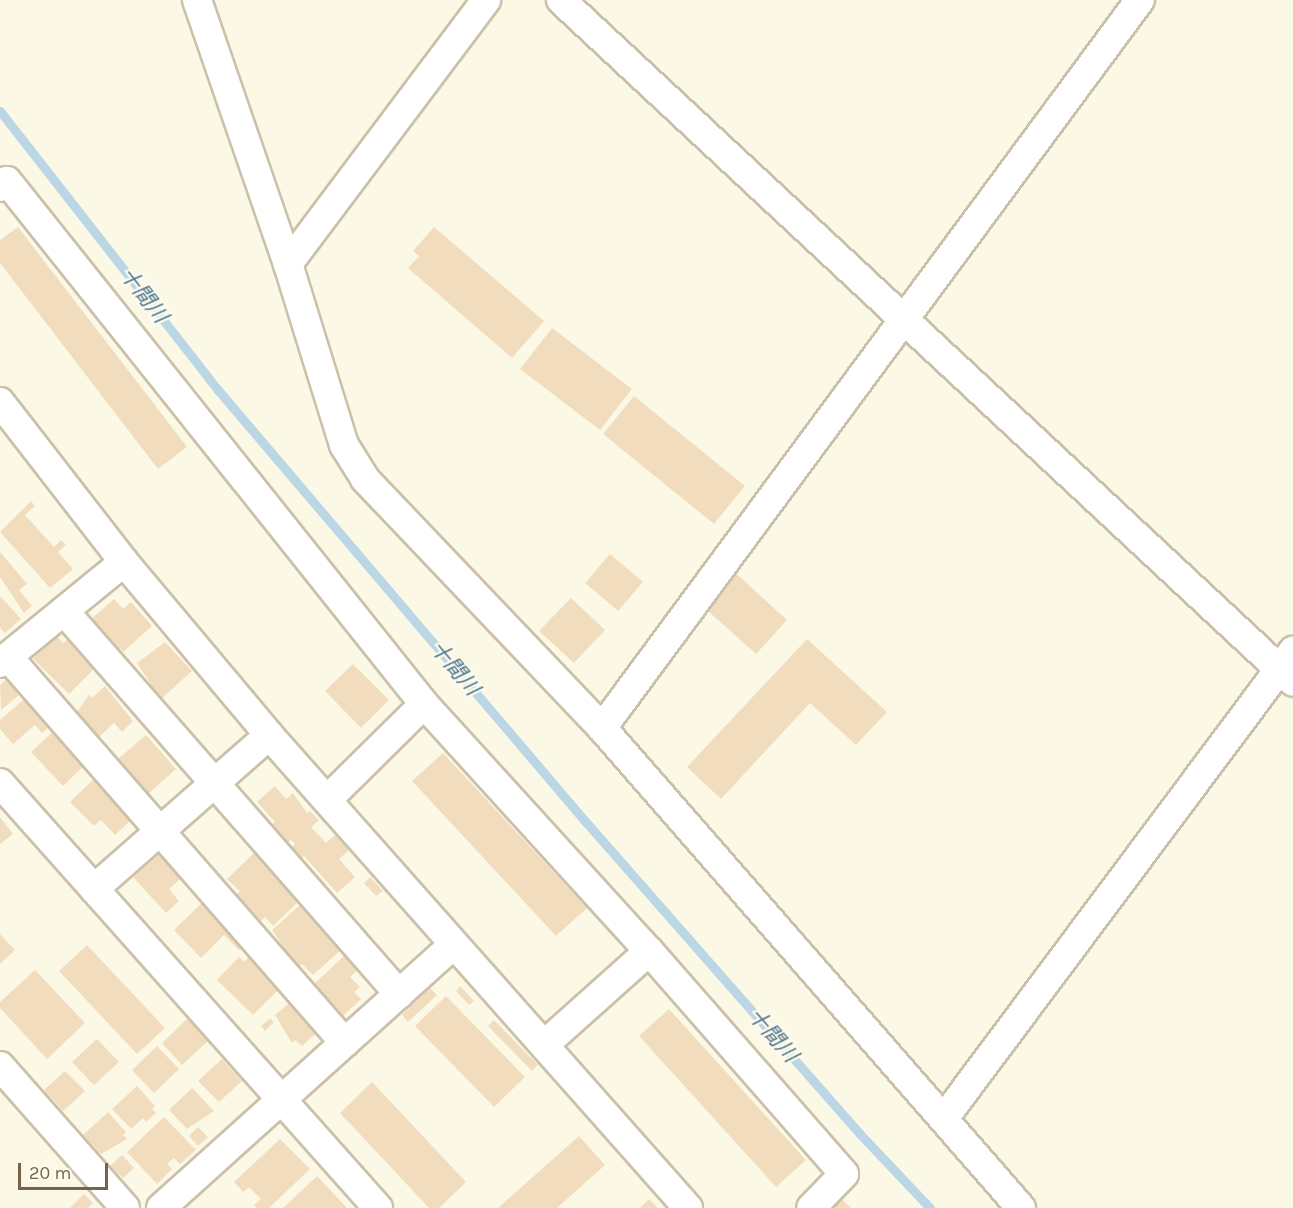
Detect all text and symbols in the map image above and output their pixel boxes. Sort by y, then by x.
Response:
water label: 十間川 [115,262,173,328]
water label: 十間川 [425,636,485,700]
water label: 十間川 [743,1003,803,1067]
scale bar [21,1151,111,1189]
text: 20 m [29,1162,71,1184]

